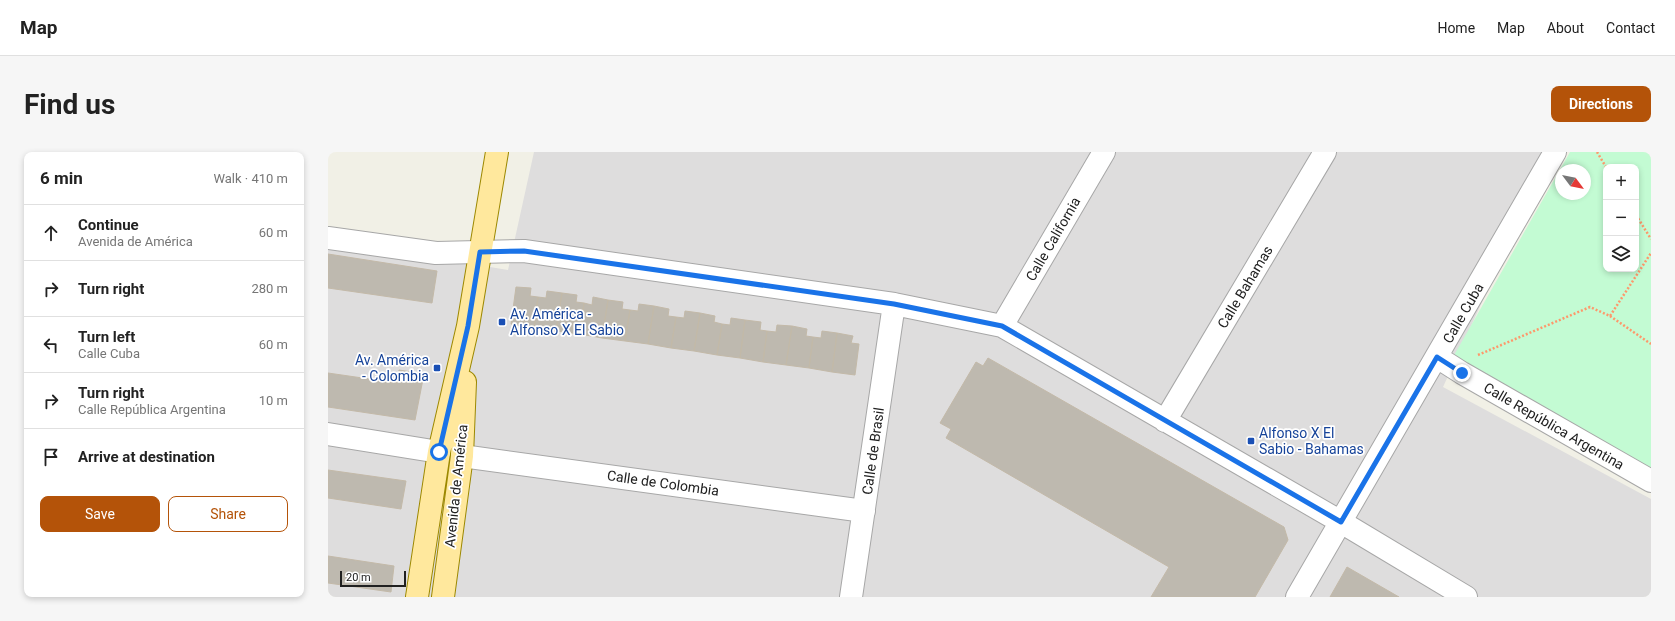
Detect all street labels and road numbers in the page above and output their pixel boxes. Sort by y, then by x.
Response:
street label: Calle California [1022,194,1084,284]
street label: Calle Bahamas [1214,243,1276,331]
street label: Calle Cuba [1439,280,1487,346]
street label: Calle República Argentina [1481,379,1627,473]
street label: Calle de Brasil [859,406,887,496]
street label: Avenida de América [442,424,470,548]
street label: Calle de Colombia [606,467,720,499]

